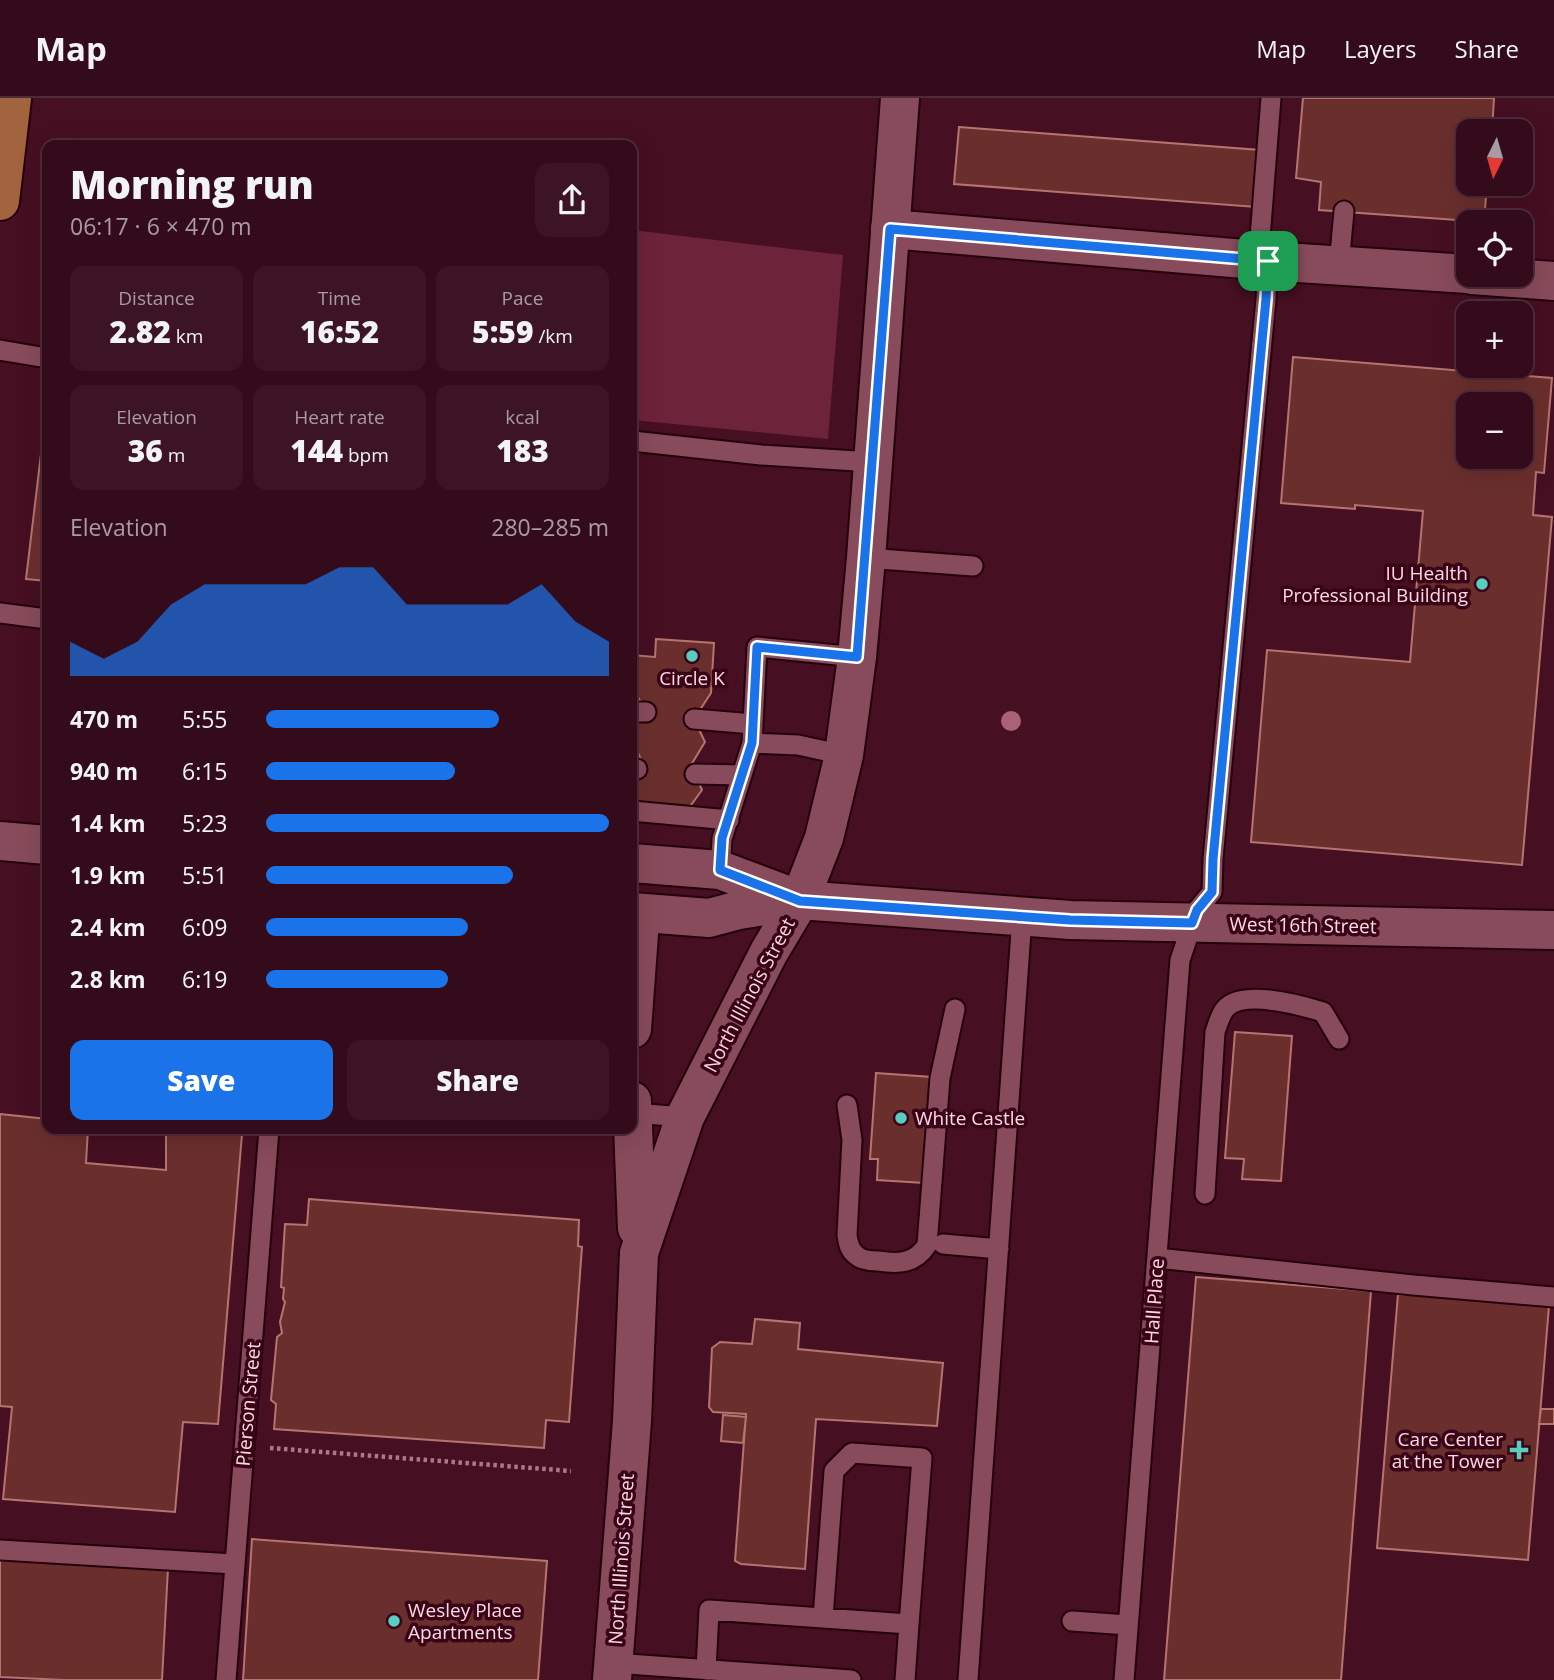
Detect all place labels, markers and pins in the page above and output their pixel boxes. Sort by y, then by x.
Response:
pin [1238,231,1298,291]
place label: IU Health Professional Building [1282,560,1468,608]
marker: IU Health Professional Building [1474,576,1490,592]
marker: Circle K [684,648,700,664]
place label: Circle K [659,665,725,691]
place label: White Castle [915,1105,1025,1131]
marker: White Castle [893,1110,909,1126]
place label: Care Center at the Tower [1392,1426,1503,1474]
marker: Care Center at the Tower [1509,1440,1529,1460]
place label: Wesley Place Apartments [408,1597,522,1645]
marker: Wesley Place Apartments [386,1613,402,1629]

